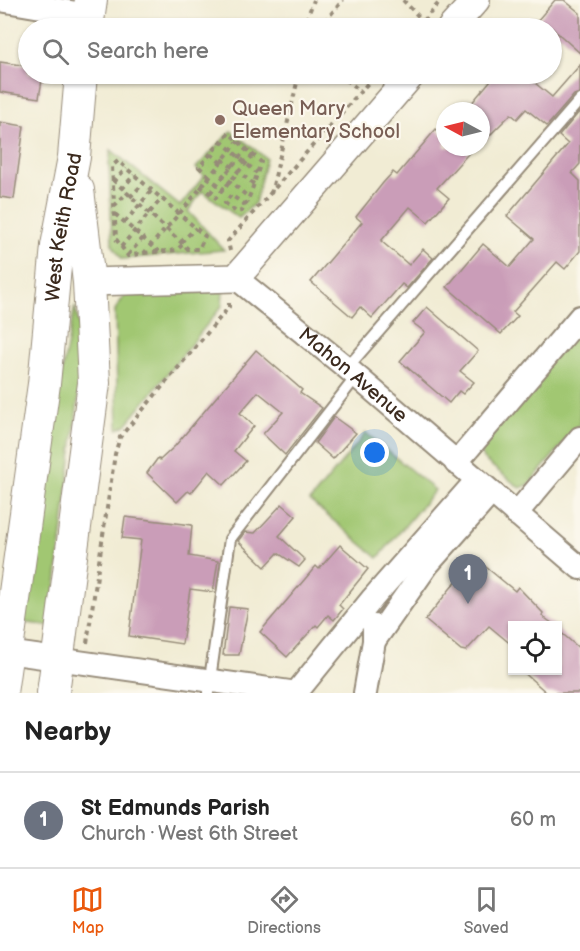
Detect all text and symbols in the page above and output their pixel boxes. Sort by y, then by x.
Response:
search box [18,18,562,84]
icon: search [39,35,72,68]
text: Search here [87,38,209,65]
place label: Queen Mary Elementary School [232,97,400,144]
north arrow [436,102,490,156]
marker: Queen Mary Elementary School [213,113,227,127]
street label: West Keith Road [41,151,88,303]
street label: Mahon Avenue [293,323,412,428]
your location [360,438,389,467]
pin: 1 [448,554,488,604]
map controls [508,621,562,675]
button: locate [508,621,562,675]
text: Nearby [24,717,111,748]
text: St Edmunds Parish [81,795,270,822]
text: 1 [39,808,48,832]
text: 60 m [510,808,556,832]
text: Church · West 6th Street [81,822,298,846]
tab: Map [71,883,104,938]
tab: Directions [247,883,321,938]
tab: Saved [464,883,509,938]

